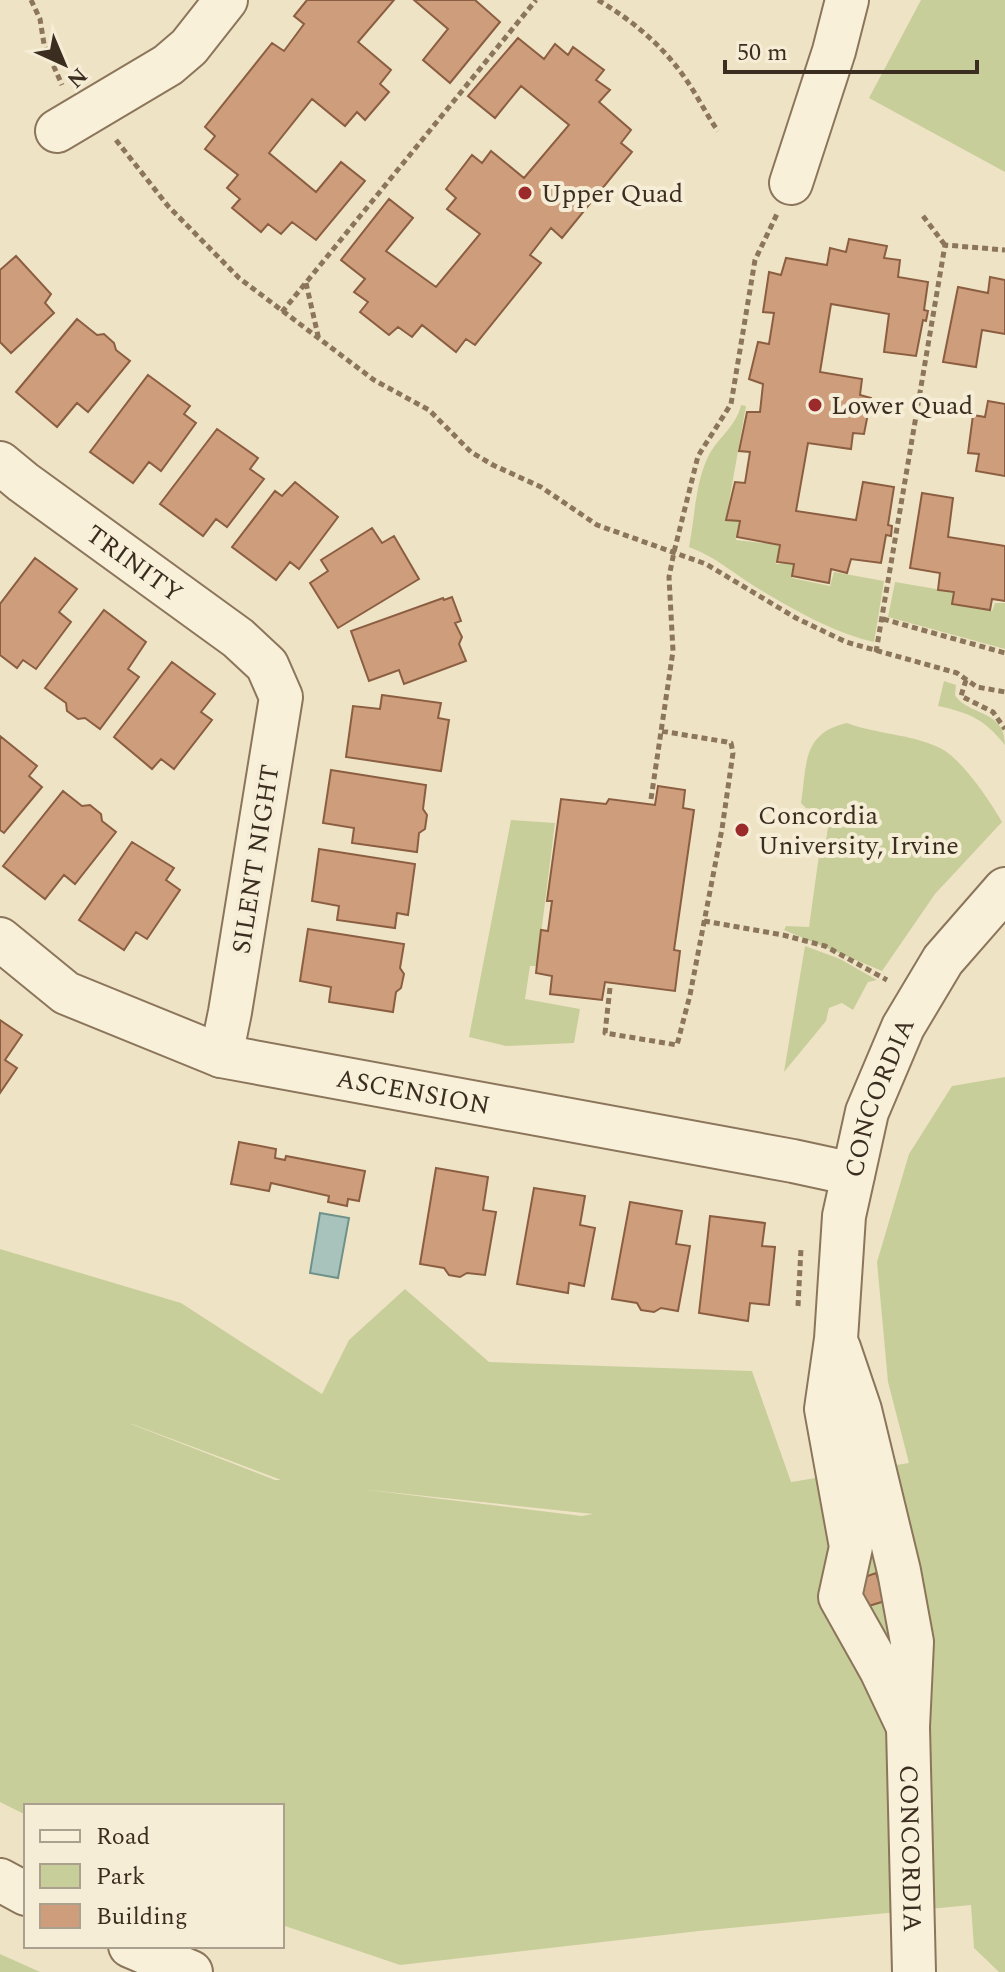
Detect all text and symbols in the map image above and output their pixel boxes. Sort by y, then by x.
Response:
north arrow [24,24,104,104]
scale bar [725,24,977,74]
text: 50 m [737,35,788,71]
text: N [59,59,95,95]
place label: Upper Quad [541,174,683,214]
marker: Upper Quad [516,184,534,202]
place label: Lower Quad [831,386,973,426]
marker: Lower Quad [806,396,824,414]
street label: TRINITY [77,515,191,613]
street label: SILENT NIGHT [221,762,291,957]
place label: Concordia University, Irvine [758,796,959,866]
marker: Concordia University, Irvine [733,821,751,839]
street label: CONCORDIA [834,1012,926,1181]
street label: ASCENSION [333,1059,493,1126]
street label: CONCORDIA [888,1764,932,1933]
legend [24,1804,284,1948]
text: Road [96,1819,150,1855]
text: Park [96,1859,146,1895]
text: Building [96,1899,188,1935]

